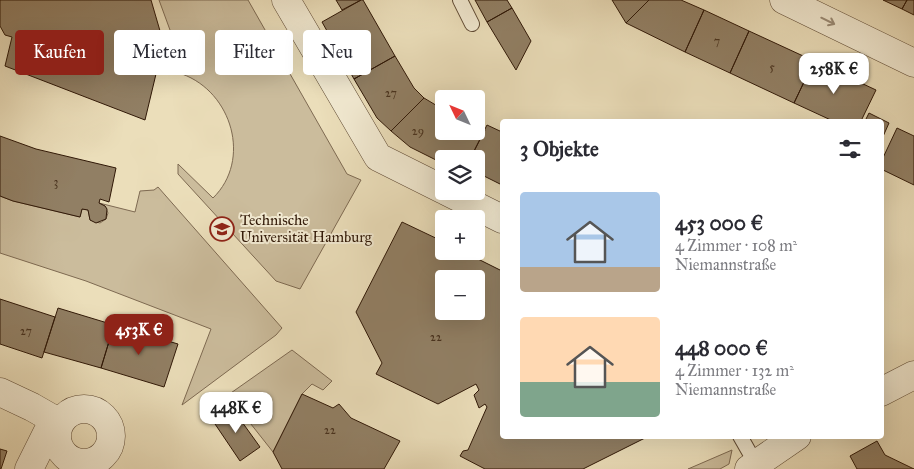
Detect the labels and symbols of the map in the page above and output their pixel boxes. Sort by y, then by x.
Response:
one-way arrow [820,17,835,26]
house number: 7 [714,34,720,48]
pin: 258K € [793,52,875,95]
house number: 5 [769,60,775,74]
house number: 27 [385,86,397,100]
north arrow [435,90,485,140]
house number: 29 [412,124,424,138]
house number: 3 [54,175,59,189]
place label: Technische Universität Hamburg [240,211,373,246]
school or university icon: Technische Universität Hamburg [209,216,235,242]
pin: 453K € [98,314,180,356]
house number: 27 [20,324,32,338]
house number: 22 [430,330,442,344]
pin: 448K € [195,392,277,434]
house number: 22 [324,423,336,437]

